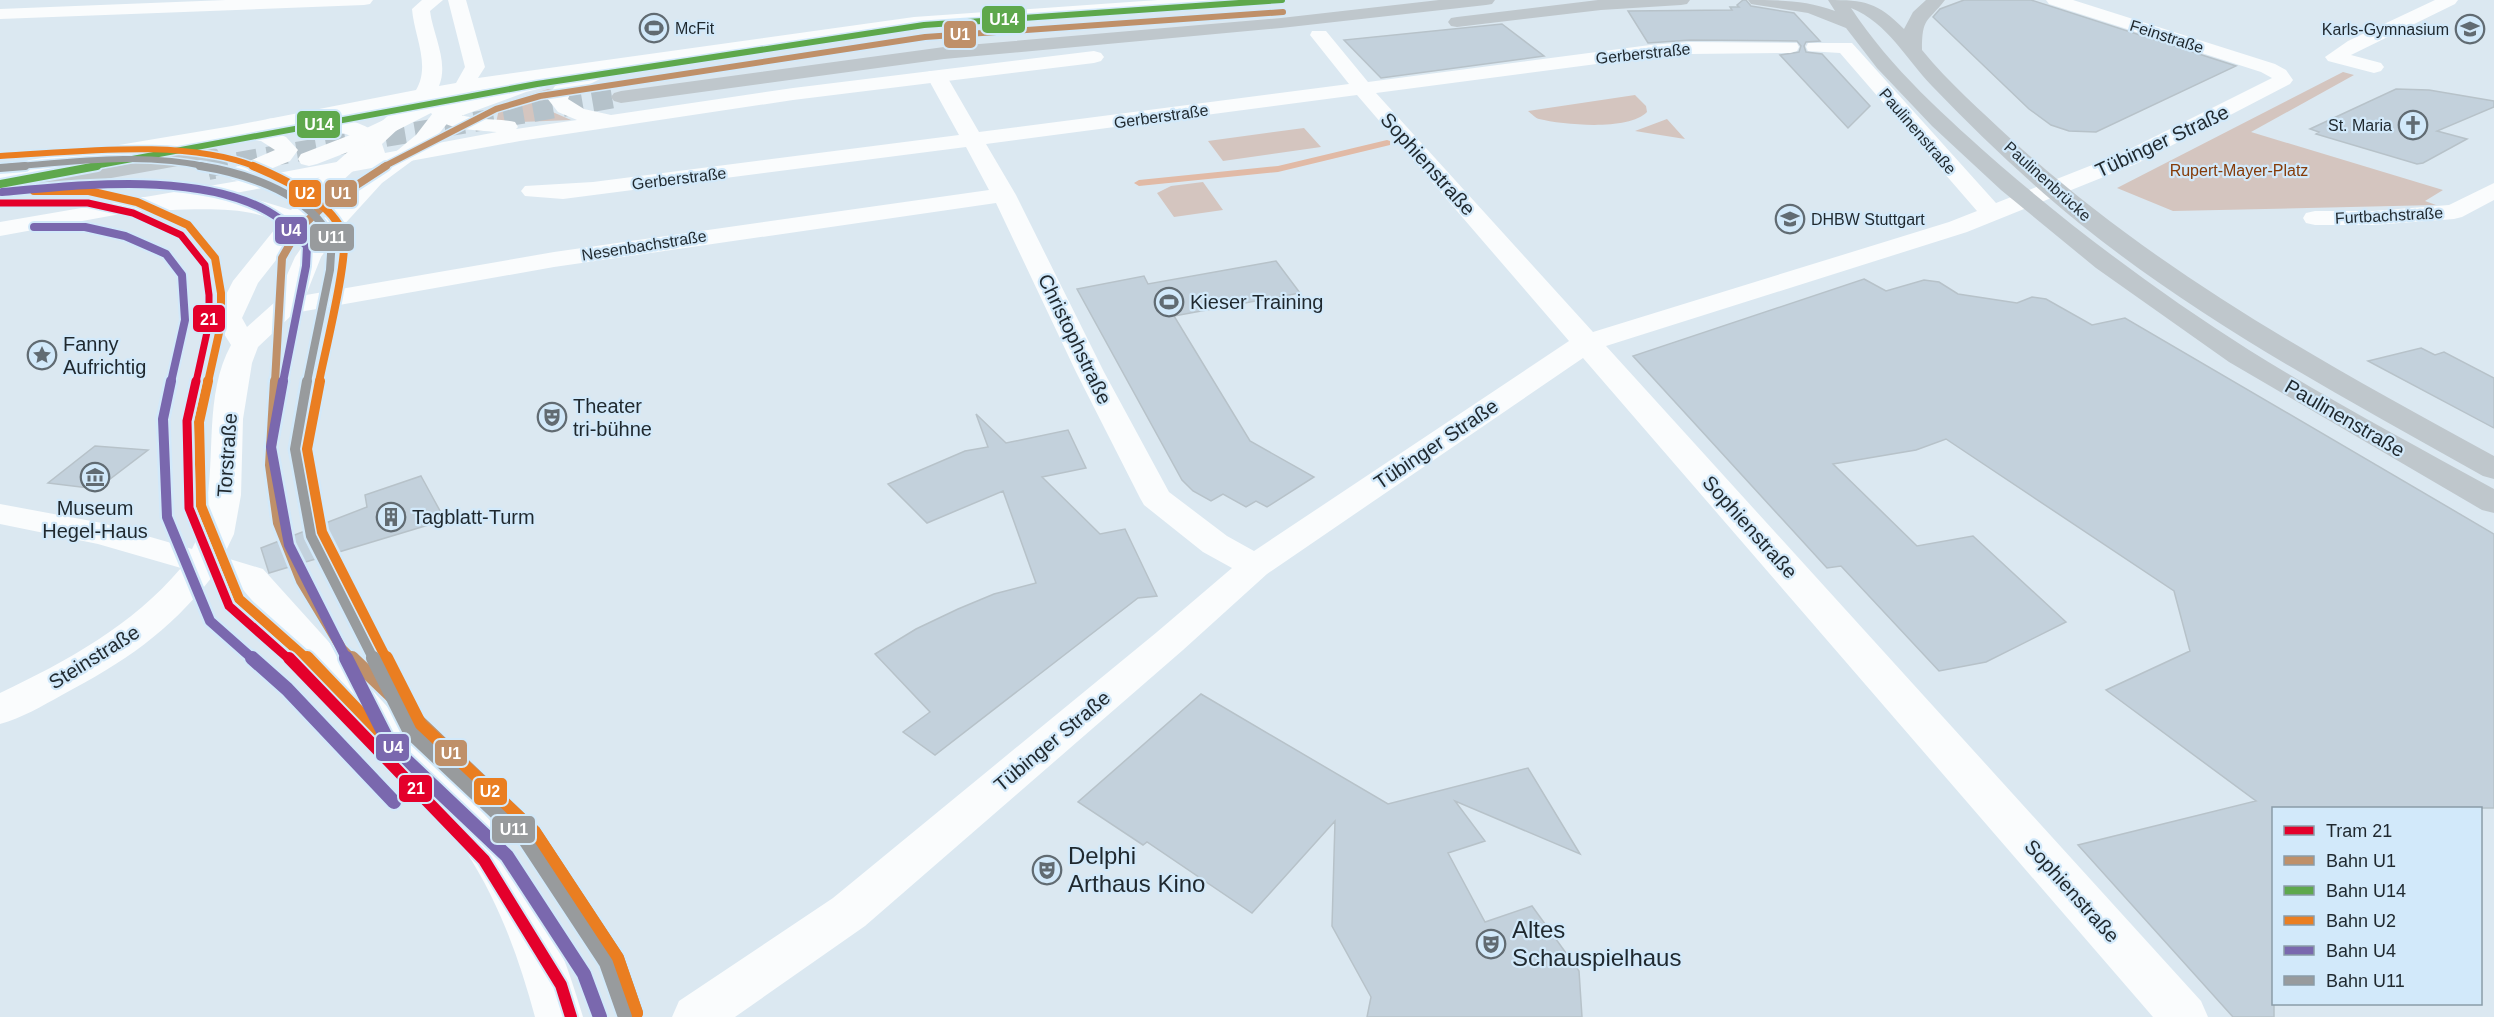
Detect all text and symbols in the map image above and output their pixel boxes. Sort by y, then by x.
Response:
line badge: U14 [981,5,1026,34]
text: U14 [989,11,1019,28]
sports icon: McFit [638,12,670,44]
school or university icon: Karls-Gymnasium [2454,13,2486,45]
street label: Feinstraße [2128,17,2206,56]
place label: McFit [675,20,715,37]
line badge: U1 [943,20,977,49]
place label: Karls-Gymnasium [2322,21,2449,38]
text: U1 [950,26,970,43]
street label: Gerberstraße [1595,40,1691,67]
street label: Paulinenstraße [1876,85,1959,178]
street label: Tübinger Straße [2092,100,2232,182]
street label: Gerberstraße [1113,101,1209,132]
street label: Sophienstraße [1376,108,1480,220]
church icon: St. Maria [2397,109,2429,141]
line badge: U14 [296,110,341,139]
text: U14 [304,116,334,133]
place label: St. Maria [2328,117,2392,134]
street label: Paulinenbrücke [2001,138,2094,225]
park label: Rupert-Mayer-Platz [2170,162,2308,179]
street label: Gerberstraße [631,164,727,193]
line badge: U2 [288,179,322,208]
line badge: U1 [324,179,358,208]
text: U2 [295,185,315,202]
text: U1 [331,185,351,202]
school or university icon: DHBW Stuttgart [1774,203,1806,235]
street label: Furtbachstraße [2334,204,2444,227]
place label: DHBW Stuttgart [1811,211,1925,228]
line badge: U4 [274,216,308,245]
text: U4 [281,222,301,239]
line badge: U11 [309,223,355,252]
street label: Nesenbachstraße [580,227,708,264]
text: U11 [318,229,346,246]
street label: Christophstraße [1034,270,1116,408]
sports icon: Kieser Training [1153,286,1185,318]
place label: Kieser Training [1190,291,1323,313]
line badge: 21 [192,304,226,333]
text: 21 [200,311,218,328]
place label: Fanny Aufrichtig [63,333,146,378]
place icon: Fanny Aufrichtig [26,339,58,371]
street label: Paulinenstraße [2281,375,2409,461]
street label: Tübinger Straße [1370,394,1502,494]
place label: Theater tri-bühne [573,395,652,440]
theatre icon: Theater tri-bühne [536,401,568,433]
street label: Torstraße [213,412,241,498]
museum icon: Museum Hegel-Haus [79,461,111,493]
street label: Sophienstraße [1698,471,1802,583]
place label: Museum Hegel-Haus [42,497,148,542]
building icon: Tagblatt-Turm [375,501,407,533]
place label: Tagblatt-Turm [412,506,535,528]
street label: Steinstraße [45,621,143,693]
street label: Tübinger Straße [990,686,1114,796]
line badge: U4 [375,733,410,762]
text: U4 [383,739,403,756]
line badge: U1 [434,739,468,767]
text: U1 [441,745,461,762]
line badge: 21 [398,774,433,803]
line badge: U2 [473,777,508,806]
text: 21 [407,780,425,797]
text: U2 [480,783,500,800]
legend [2272,807,2482,1005]
line badge: U11 [491,815,536,844]
text: U11 [500,821,528,838]
text: Tram 21 [2326,821,2392,841]
street label: Sophienstraße [2020,835,2124,947]
place label: Delphi Arthaus Kino [1068,842,1205,897]
text: Bahn U1 [2326,851,2396,871]
theatre icon: Delphi Arthaus Kino [1031,854,1063,886]
text: Bahn U14 [2326,881,2406,901]
text: Bahn U2 [2326,911,2396,931]
place label: Altes Schauspielhaus [1512,916,1681,971]
theatre icon: Altes Schauspielhaus [1475,928,1507,960]
text: Bahn U4 [2326,941,2396,961]
text: Bahn U11 [2326,971,2405,991]

